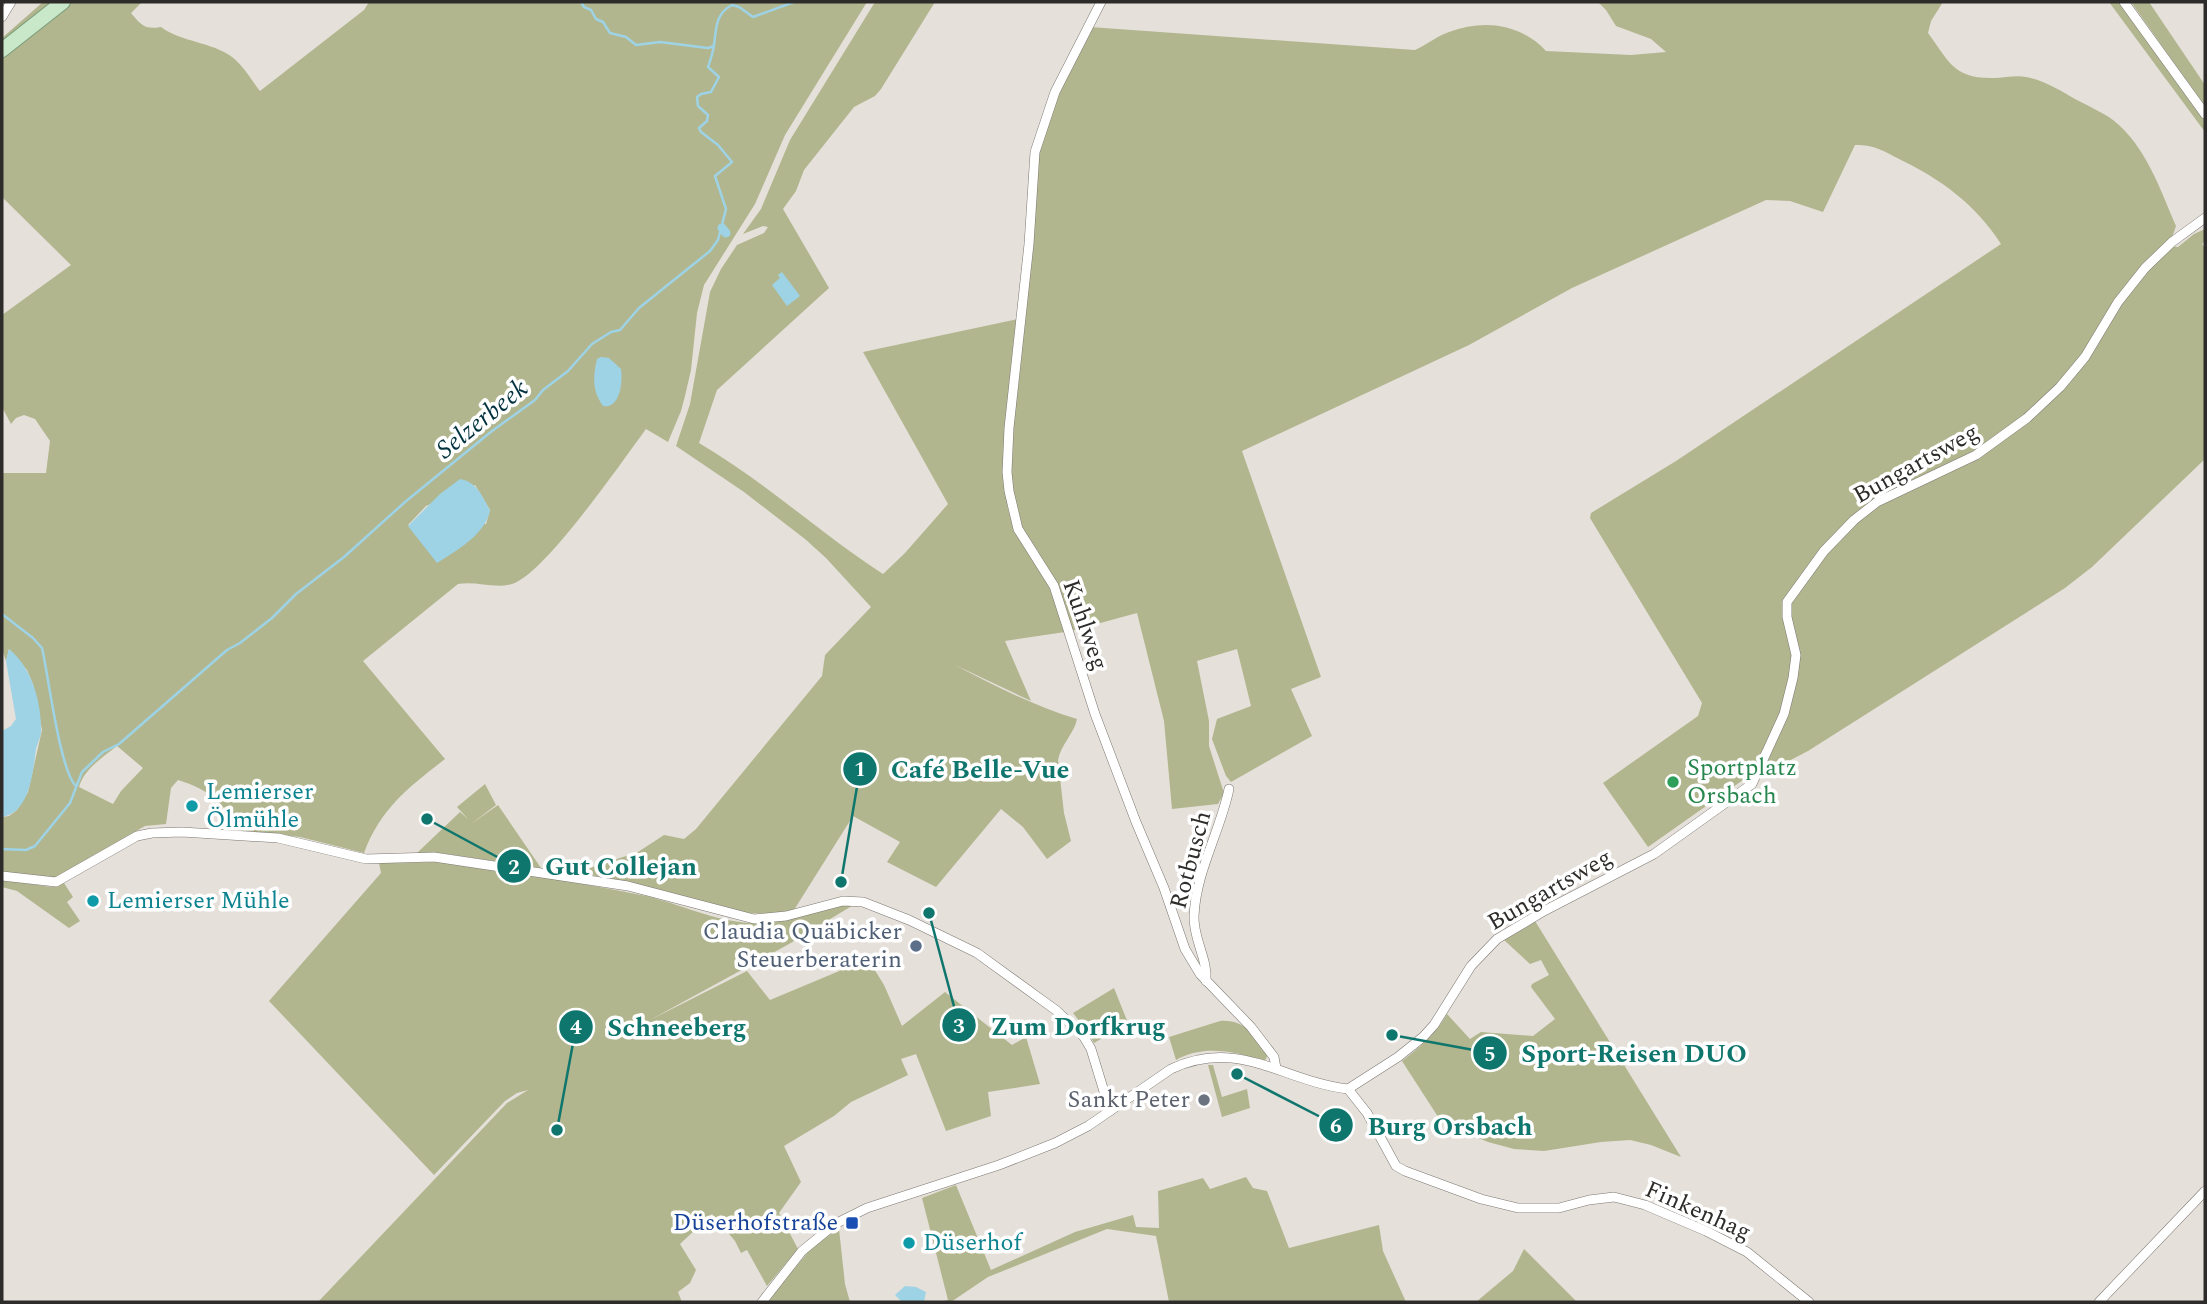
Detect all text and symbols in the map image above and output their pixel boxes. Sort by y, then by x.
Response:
water label: Selzerbeek [427,369,537,469]
street label: Bungartsweg [1847,415,1985,513]
street label: Kuhlweg [1053,575,1117,675]
callout: Café Belle-Vue [842,746,1084,793]
text: Café Belle-Vue [891,750,1069,790]
place label: Sportplatz Orsbach [1687,750,1797,814]
text: 1 [854,754,866,786]
place label: Lemierser Ölmühle [206,774,313,838]
marker: Sportplatz Orsbach [1665,774,1681,790]
marker: Lemierser Ölmühle [184,798,200,814]
street label: Rotbusch [1161,807,1221,913]
street label: Bungartsweg [1481,840,1619,940]
callout: Gut Collejan [496,843,711,890]
text: Gut Collejan [545,847,697,887]
text: 2 [508,852,520,884]
place label: Lemierser Mühle [107,883,290,919]
marker: Lemierser Mühle [85,893,101,909]
place label: Claudia Quäbicker Steuerberaterin [703,914,902,978]
marker: Claudia Quäbicker Steuerberaterin [908,938,924,954]
callout: Zum Dorfkrug [941,1002,1180,1049]
callout: Schneeberg [558,1004,760,1051]
text: Zum Dorfkrug [990,1007,1166,1047]
text: Schneeberg [607,1008,747,1048]
text: 3 [953,1011,965,1043]
text: 4 [570,1012,582,1044]
callout: Sport-Reisen DUO [1472,1030,1761,1077]
text: Sport-Reisen DUO [1521,1034,1747,1074]
text: 5 [1484,1039,1496,1071]
place label: Sankt Peter [1068,1082,1190,1118]
marker: Sankt Peter [1196,1092,1212,1108]
callout: Burg Orsbach [1318,1102,1546,1149]
text: Burg Orsbach [1367,1107,1533,1147]
text: 6 [1330,1111,1342,1143]
street label: Finkenhag [1639,1172,1757,1250]
place label: Düserhofstraße [673,1205,838,1241]
marker: Düserhofstraße [844,1215,860,1231]
place label: Düserhof [923,1225,1024,1261]
marker: Düserhof [901,1235,917,1251]

